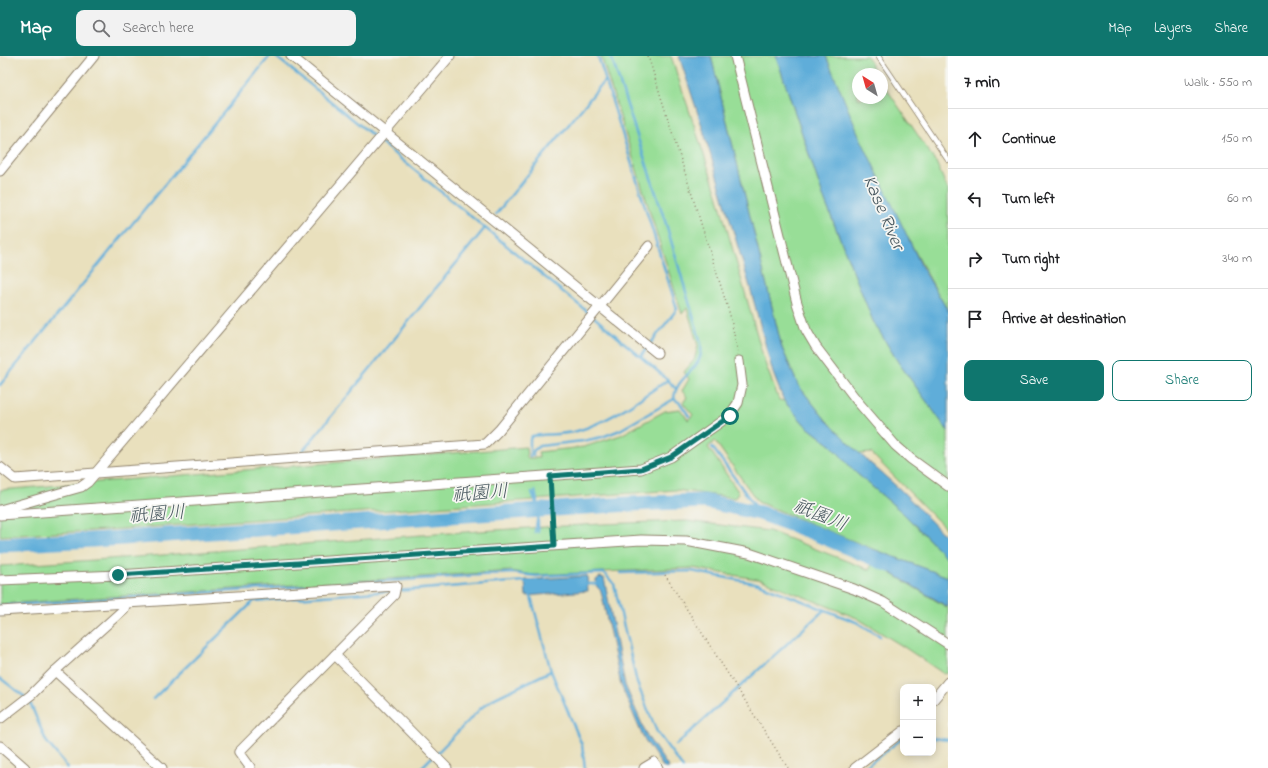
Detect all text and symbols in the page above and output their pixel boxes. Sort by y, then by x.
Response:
search box [76,10,356,46]
text: Map [20,15,52,42]
icon: search [90,17,112,39]
text: Search here [122,17,194,39]
text: Map [1108,18,1132,39]
text: Layers [1154,18,1192,39]
text: Share [1214,18,1248,39]
north arrow [852,68,888,104]
text: 7 min [964,70,1000,95]
text: Walk · 550 m [1184,73,1252,92]
icon: ahead [964,128,986,150]
text: Continue [1002,128,1056,150]
text: 150 m [1221,129,1252,148]
water label: Kase River [855,172,912,256]
icon: left [964,188,986,210]
text: Turn left [1002,188,1055,210]
text: 60 m [1227,189,1252,208]
icon: right [964,248,986,270]
text: Turn right [1002,248,1060,270]
text: 340 m [1222,249,1252,268]
icon: arrive [964,308,986,330]
text: Arrive at destination [1002,308,1126,330]
button: Save [964,360,1104,401]
button: Share [1112,360,1252,401]
route start [721,407,739,425]
water label: 祇園川 [451,479,509,509]
water label: 祇園川 [789,493,851,539]
water label: 祇園川 [128,500,186,530]
route end [109,566,127,584]
map controls [900,684,936,756]
button: + [900,684,936,720]
button: − [900,720,936,756]

